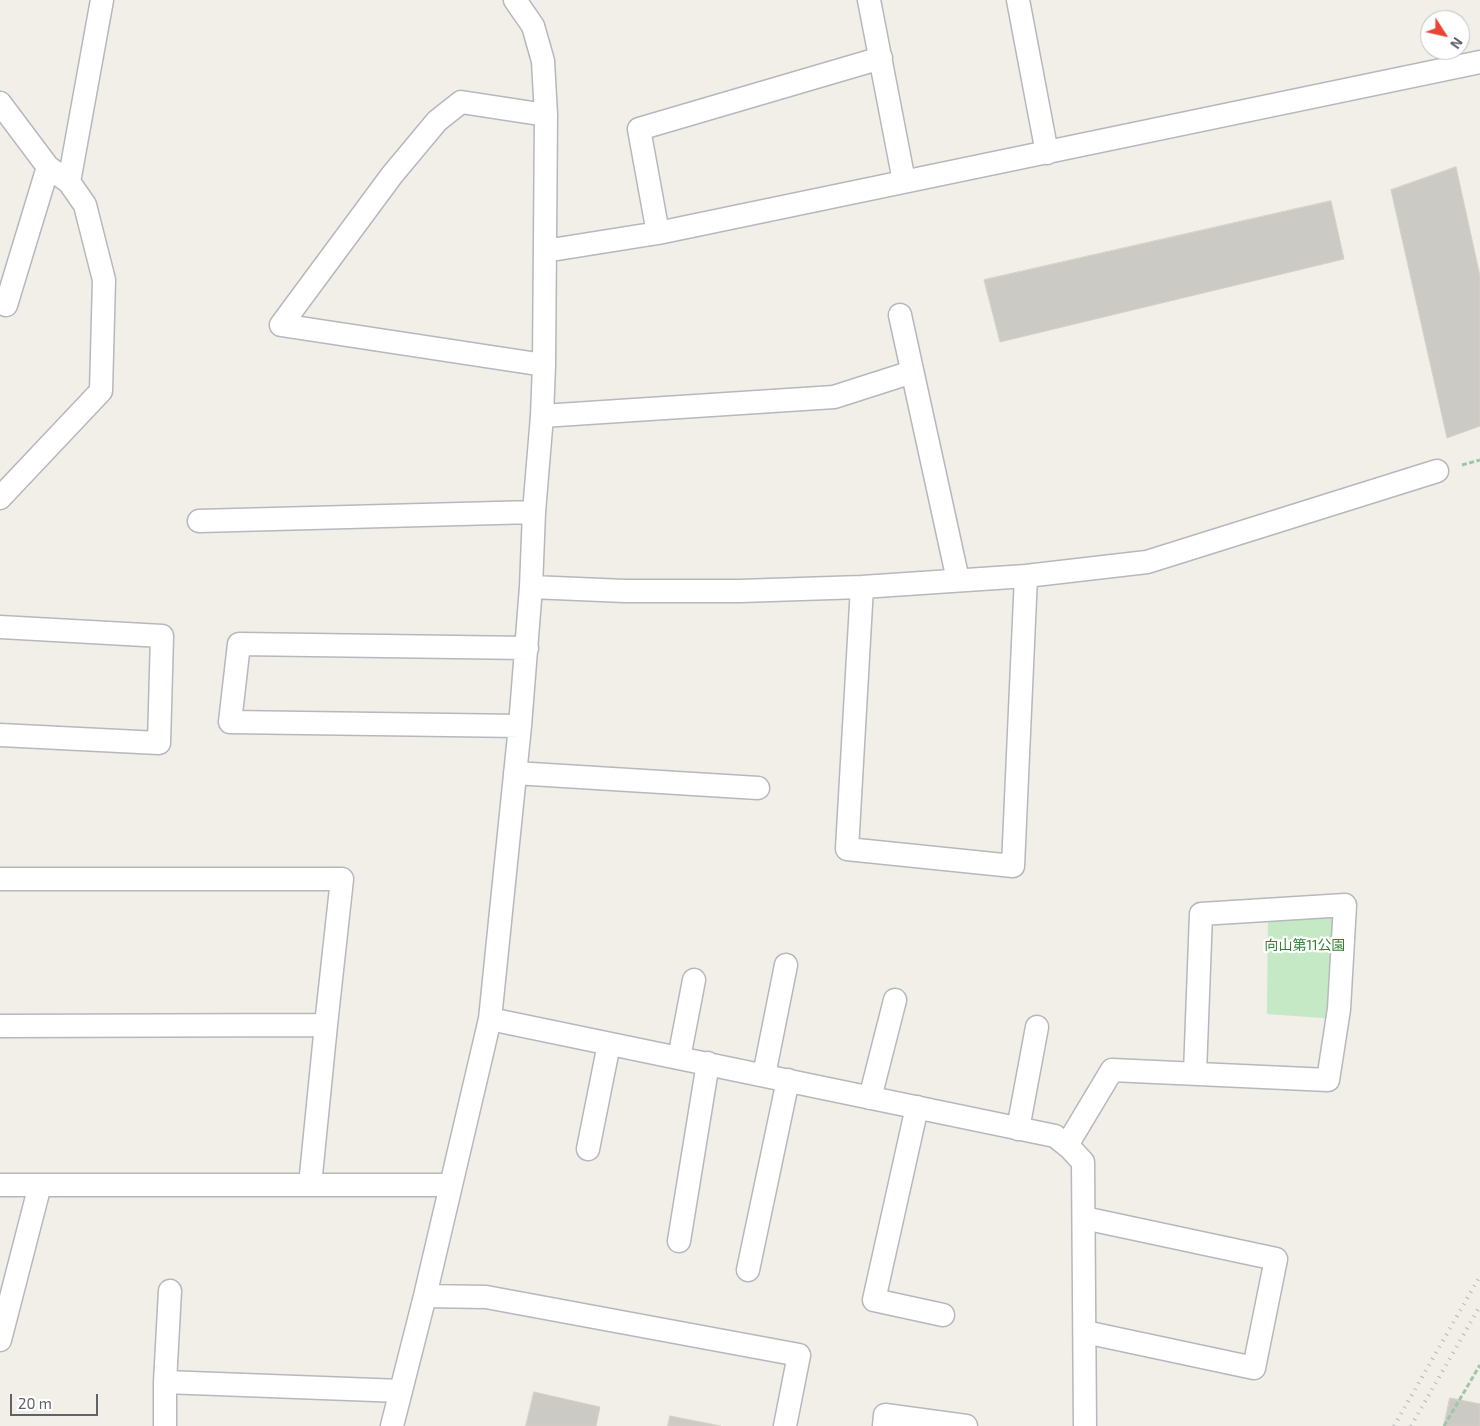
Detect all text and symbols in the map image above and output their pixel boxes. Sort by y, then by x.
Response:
north arrow [1420,10,1470,60]
text: N [1447,34,1467,52]
park label: 向山第11公園 [1264,937,1346,953]
scale bar [12,1384,100,1416]
text: 20 m [18,1394,52,1412]

